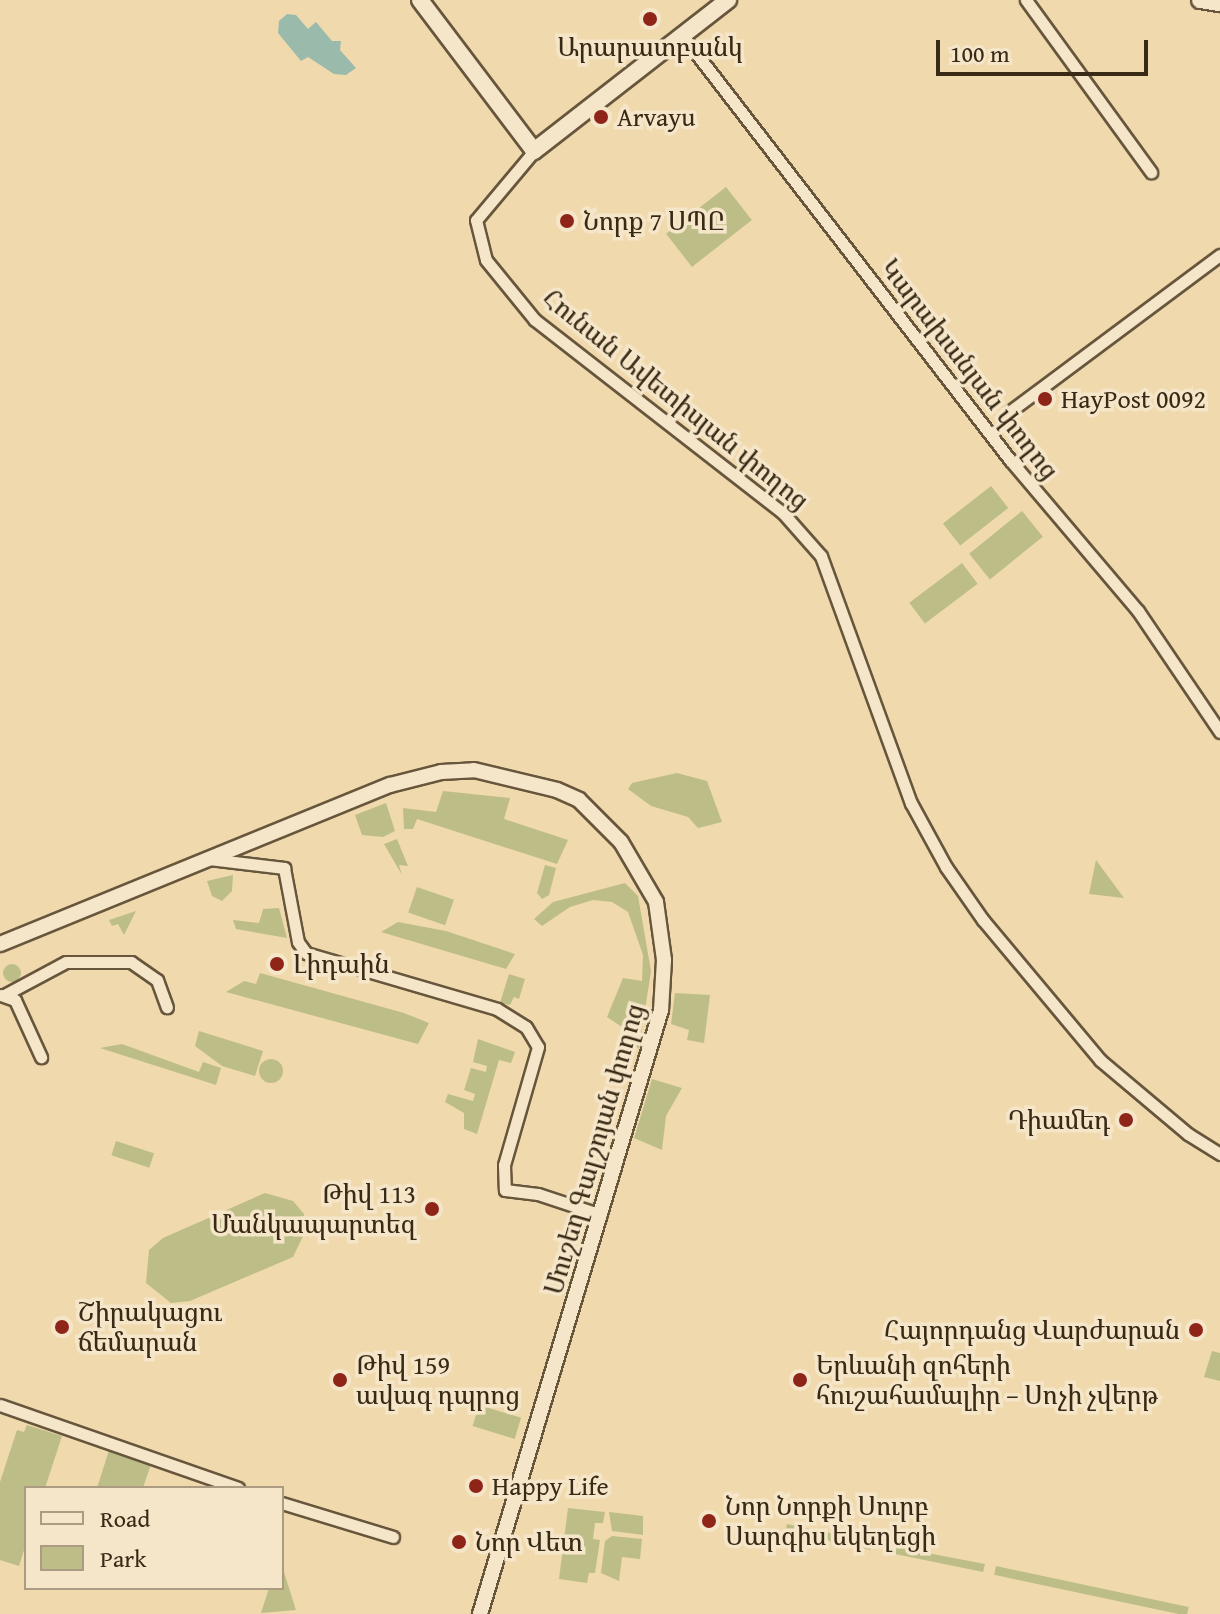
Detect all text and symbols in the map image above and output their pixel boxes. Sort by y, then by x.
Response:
marker: Արարատբանկ [641,10,659,28]
scale bar [940,24,1152,74]
place label: Արարատբանկ [557,31,743,63]
text: 100 m [950,36,1010,71]
place label: Arvayu [617,101,695,133]
marker: Arvayu [592,108,610,126]
place label: Նորք 7 ՍՊԸ [583,205,725,237]
marker: Նորք 7 ՍՊԸ [558,212,576,230]
street label: Կարախանյան փողոց [874,253,1066,485]
street label: Հունան Ավետիսյան փողոց [537,282,815,516]
place label: HayPost 0092 [1061,383,1206,415]
marker: HayPost 0092 [1036,390,1054,408]
place label: Լիդաին [293,948,389,980]
marker: Լիդաին [268,955,286,973]
street label: Մուշեղ Գալշոյան փողոց [538,1000,650,1298]
place label: Դիամեդ [1008,1104,1110,1136]
marker: Դիամեդ [1117,1111,1135,1129]
place label: Թիվ 113 Մանկապարտեզ [211,1178,416,1240]
marker: Թիվ 113 Մանկապարտեզ [423,1200,441,1218]
place label: Շիրակացու ճեմարան [78,1296,222,1358]
place label: Հայորդանց Վարժարան [884,1314,1180,1346]
marker: Շիրակացու ճեմարան [53,1318,71,1336]
marker: Հայորդանց Վարժարան [1187,1321,1205,1339]
place label: Թիվ 159 ավագ դպրոց [356,1349,520,1410]
place label: Երևանի զոհերի հուշահամալիր – Սոչի չվերթ [816,1349,1158,1410]
marker: Թիվ 159 ավագ դպրոց [331,1371,349,1389]
marker: Երևանի զոհերի հուշահամալիր – Սոչի չվերթ [791,1371,809,1389]
place label: Happy Life [492,1470,609,1502]
marker: Happy Life [467,1477,485,1495]
legend [24,1486,284,1590]
place label: Նոր Նորքի Սուրբ Սարգիս եկեղեցի [725,1490,936,1552]
text: Road [100,1501,150,1536]
marker: Նոր Նորքի Սուրբ Սարգիս եկեղեցի [700,1512,718,1530]
place label: Նոր Վետ [475,1526,583,1558]
marker: Նոր Վետ [450,1533,468,1551]
text: Park [100,1541,146,1576]

